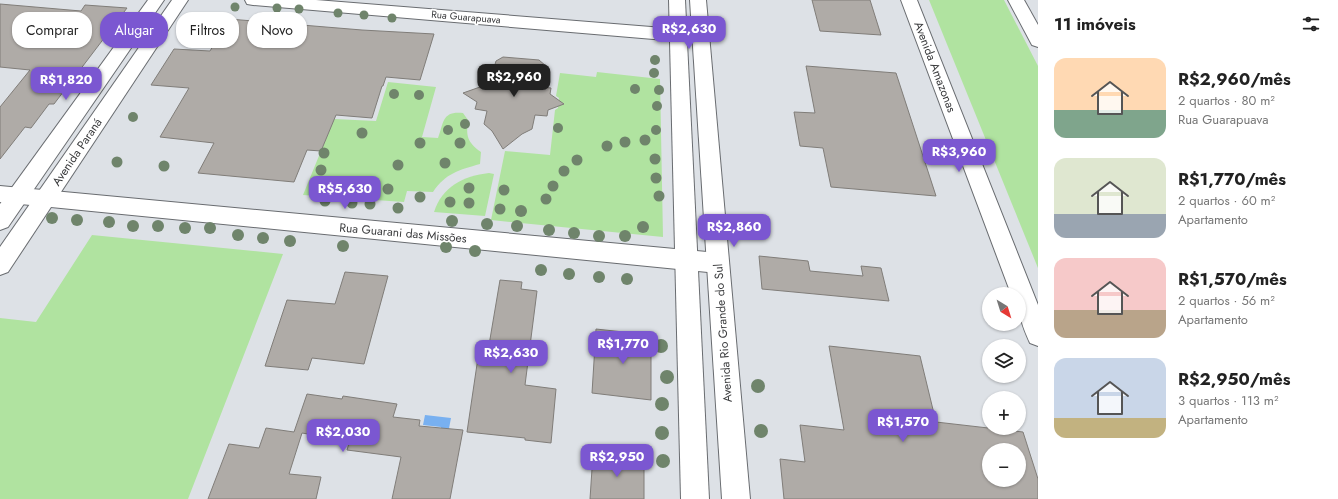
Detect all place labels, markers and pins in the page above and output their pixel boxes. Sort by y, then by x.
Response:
pin: R$2,630 [652,16,726,50]
pin: R$2,960 [477,64,551,98]
pin: R$1,820 [29,67,103,101]
pin: R$3,960 [922,139,996,173]
pin: R$5,630 [308,176,382,210]
pin: R$2,860 [697,214,771,248]
pin: R$1,770 [586,331,660,365]
pin: R$2,630 [474,340,548,374]
pin: R$1,570 [866,409,940,443]
pin: R$2,030 [306,419,380,453]
pin: R$2,950 [580,444,654,478]

